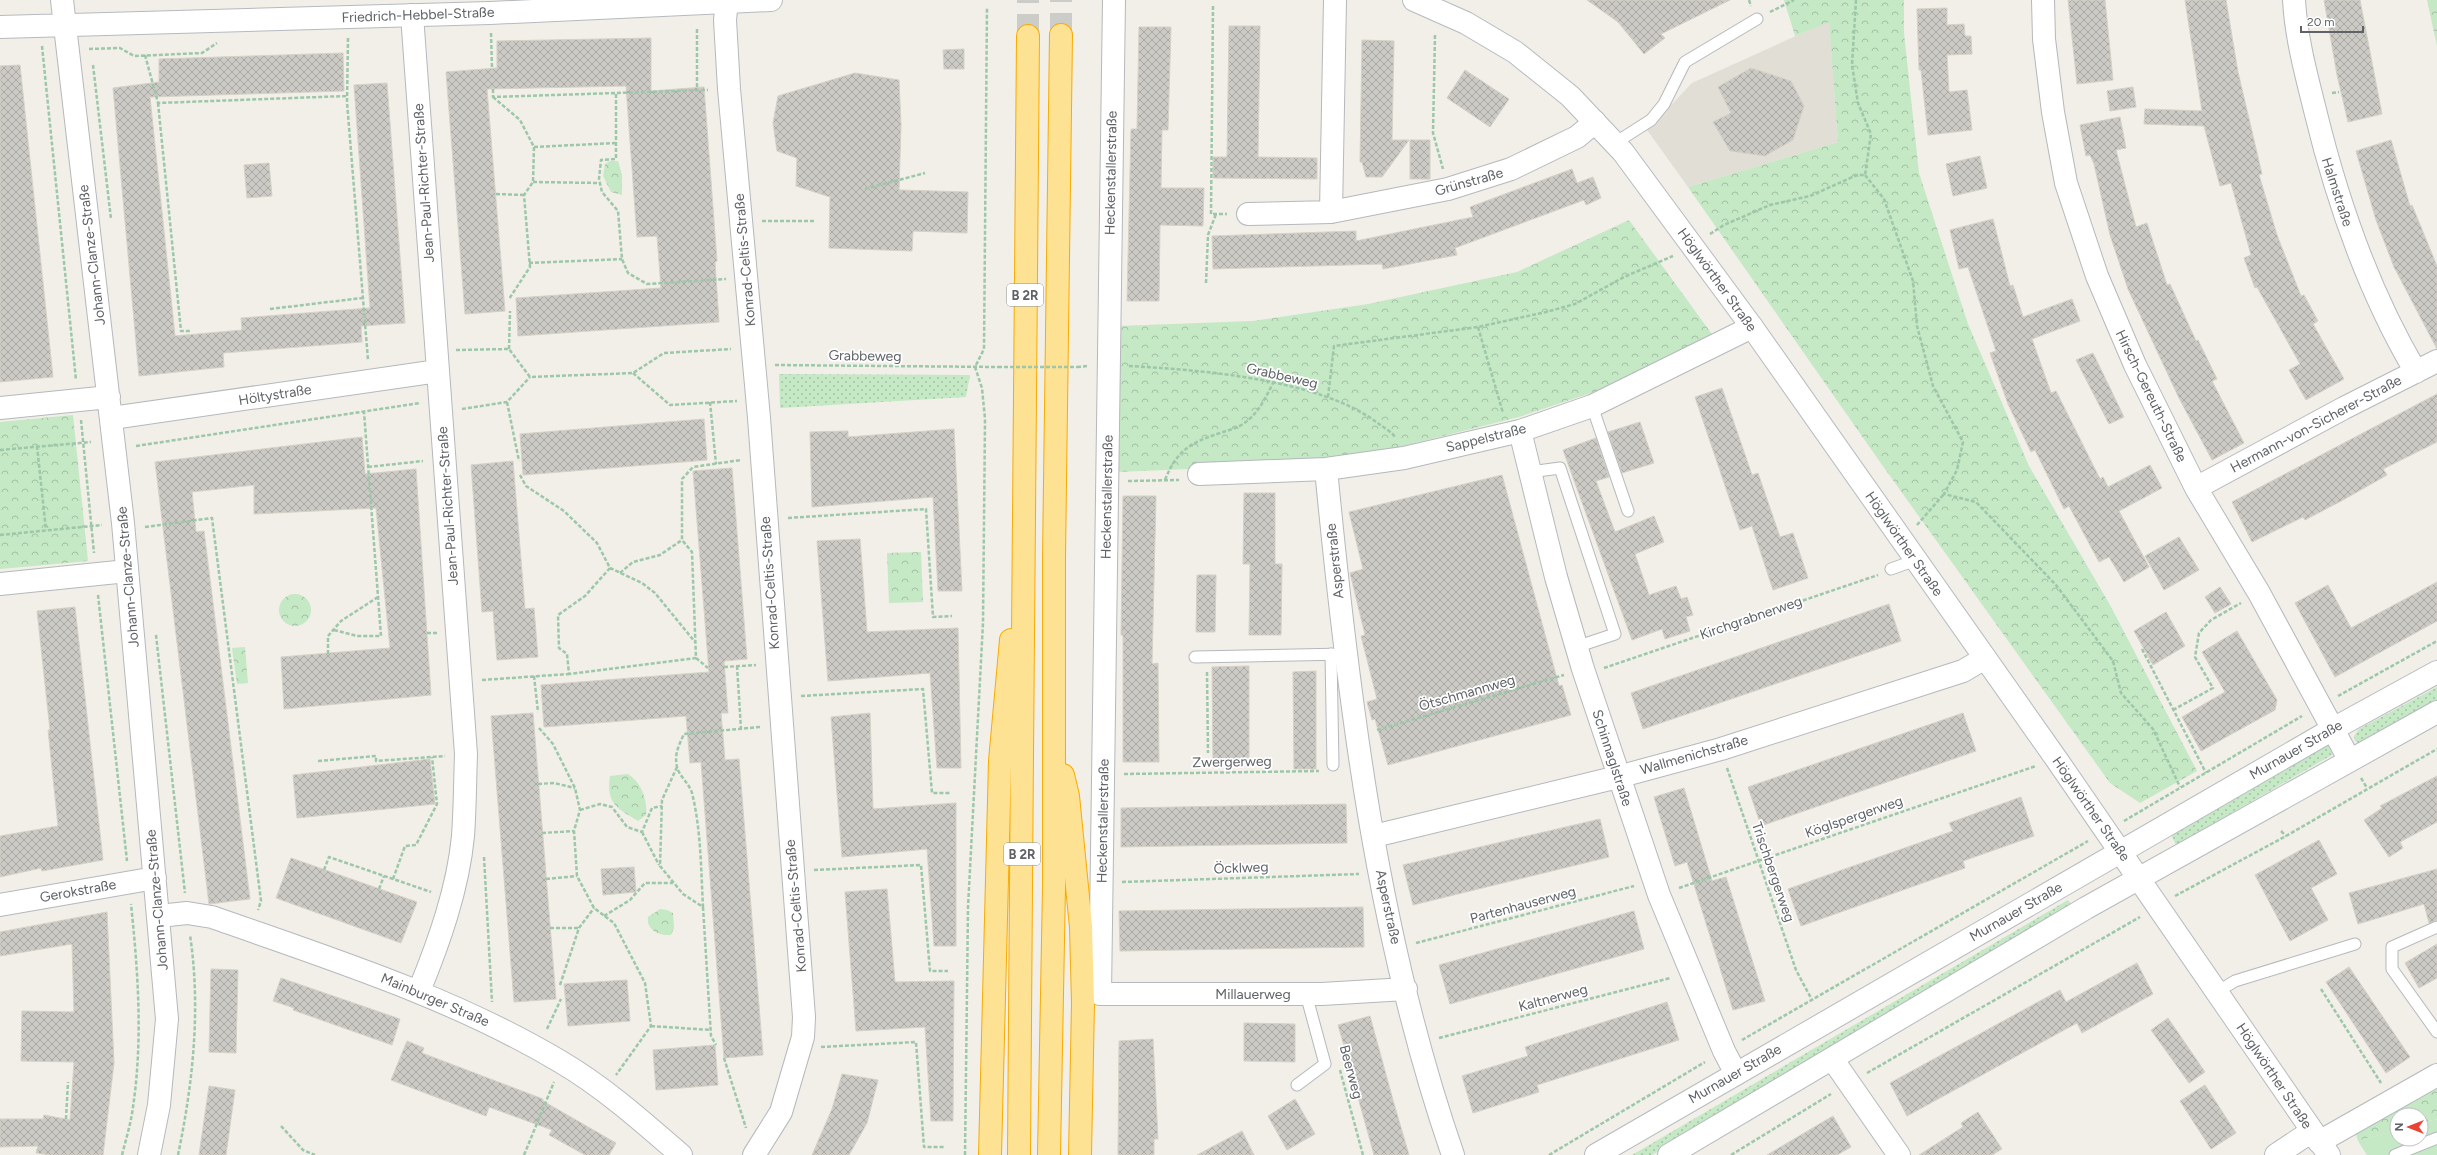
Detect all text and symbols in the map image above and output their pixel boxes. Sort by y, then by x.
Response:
street label: Friedrich-Hebbel-Straße [341,4,495,26]
scale bar [2301,8,2363,34]
text: 20 m [2307,15,2335,29]
street label: Jean-Paul-Richter-Straße [410,102,438,263]
street label: Heckenstallerstraße [1101,110,1121,235]
street label: Halmstraße [2318,155,2356,229]
street label: Grünstraße [1433,164,1505,200]
street label: Johann-Clanze-Straße [75,183,109,326]
street label: Konrad-Celtis-Straße [731,193,759,327]
street label: Höglwörther Straße [1674,225,1760,335]
road number: B 2R [1007,284,1043,306]
street label: Hirsch-Gereuth-Straße [2112,327,2191,465]
street label: Grabbeweg [828,347,902,365]
street label: Grabbeweg [1244,360,1320,392]
street label: Hermann-von-Sicherer-Straße [2228,371,2405,476]
street label: Höltystraße [237,381,313,409]
street label: Sappelstraße [1444,420,1528,456]
street label: Jean-Paul-Richter-Straße [434,425,462,586]
street label: Heckenstallerstraße [1097,434,1117,559]
street label: Höglwörther Straße [1862,488,1947,600]
street label: Johann-Clanze-Straße [113,505,143,648]
street label: Konrad-Celtis-Straße [757,516,783,650]
street label: Asperstraße [1323,522,1347,600]
street label: Kirchgrabnerweg [1698,593,1804,643]
street label: Ötschmannweg [1417,671,1517,715]
street label: Schinnaglstraße [1588,708,1636,809]
street label: Murnauer Straße [2247,716,2346,783]
street label: Wallmenichstraße [1638,731,1750,779]
street label: Zwergerweg [1192,753,1272,771]
street label: Höglwörther Straße [2049,753,2134,865]
street label: Heckenstallerstraße [1093,758,1113,883]
street label: Köglspergerweg [1803,792,1905,842]
street label: Trischbergerweg [1748,820,1798,924]
street label: Johann-Clanze-Straße [142,828,172,971]
street label: Konrad-Celtis-Straße [782,839,810,973]
road number: B 2R [1004,843,1040,865]
street label: Öcklweg [1213,859,1269,877]
street label: Asperstraße [1372,868,1404,946]
street label: Gerokstraße [39,876,118,906]
street label: Murnauer Straße [1967,878,2066,945]
street label: Partenhauserweg [1468,883,1578,927]
street label: Mainburger Straße [378,969,492,1031]
street label: Kaltnerweg [1517,981,1589,1015]
street label: Millauerweg [1215,986,1291,1003]
street label: Höglwörther Straße [2232,1020,2316,1132]
street label: Murnauer Straße [1686,1040,1785,1107]
street label: Beerweg [1336,1043,1366,1101]
north arrow [2389,1107,2429,1147]
text: N [2393,1123,2406,1131]

